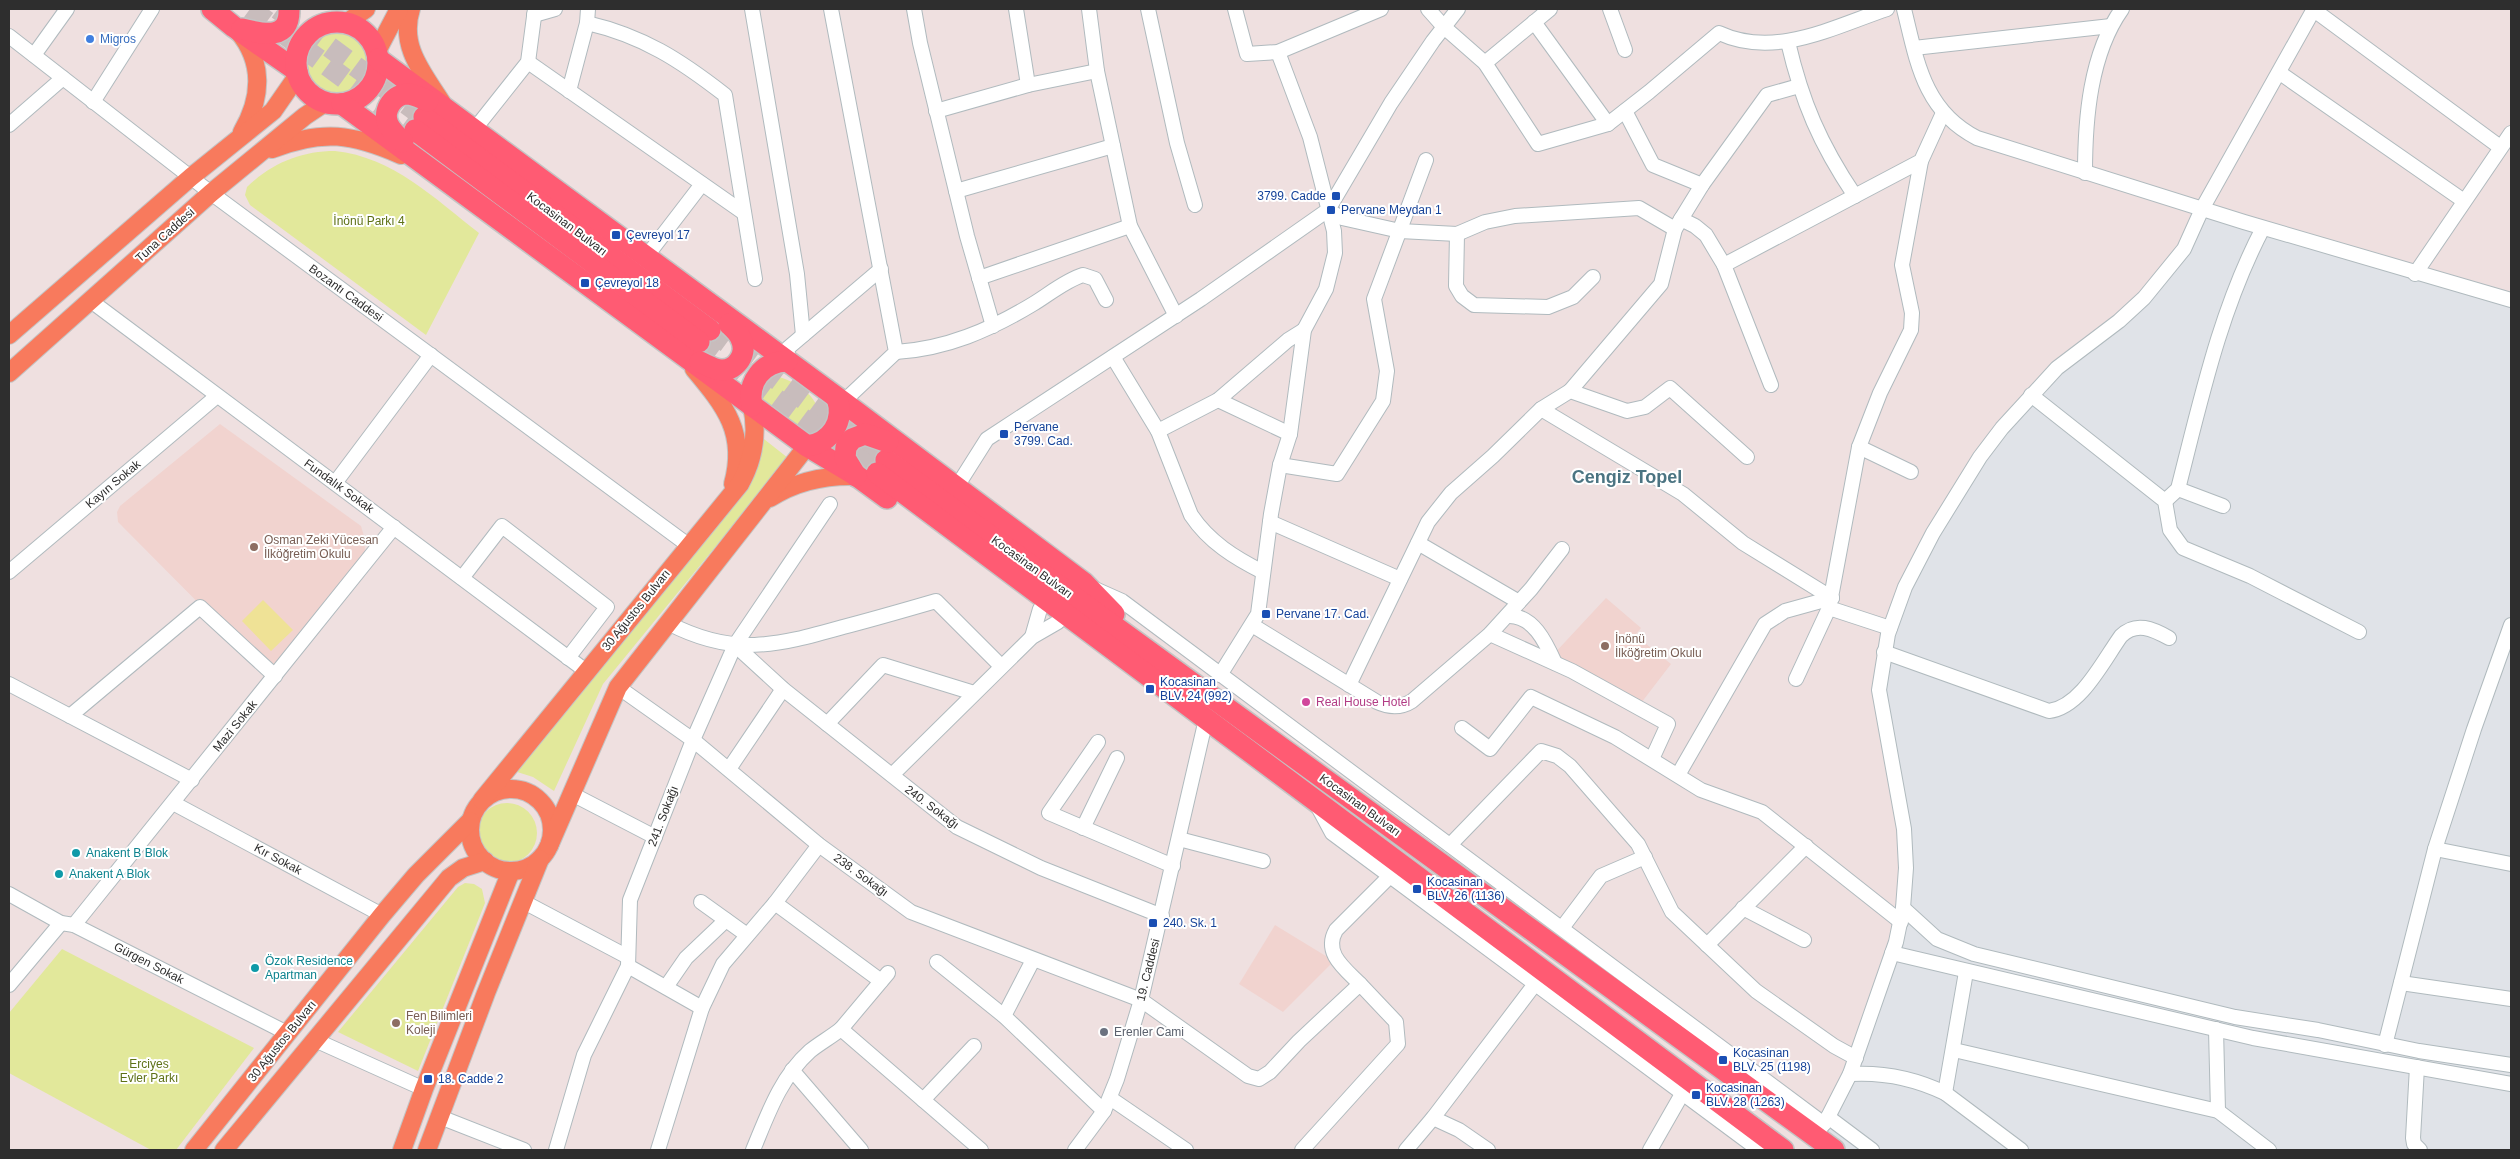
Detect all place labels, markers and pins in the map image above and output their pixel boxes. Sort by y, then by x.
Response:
place label: Migros [100,32,136,46]
marker: Migros [84,33,96,45]
place label: 3799. Cadde [1257,189,1326,203]
marker: 3799. Cadde [1330,190,1342,202]
place label: Pervane Meydan 1 [1341,203,1442,217]
marker: Pervane Meydan 1 [1325,204,1337,216]
place label: Çevreyol 17 [626,228,690,242]
marker: Çevreyol 17 [610,229,622,241]
place label: Çevreyol 18 [595,276,659,290]
marker: Çevreyol 18 [579,277,591,289]
place label: Pervane 3799. Cad. [1014,420,1073,448]
marker: Pervane 3799. Cad. [998,428,1010,440]
place label: Osman Zeki Yücesan İlköğretim Okulu [264,533,379,561]
marker: Osman Zeki Yücesan İlköğretim Okulu [248,541,260,553]
place label: Pervane 17. Cad. [1276,607,1369,621]
marker: Pervane 17. Cad. [1260,608,1272,620]
place label: İnönü İlköğretim Okulu [1615,632,1702,660]
marker: İnönü İlköğretim Okulu [1599,640,1611,652]
place label: Kocasinan BLV. 24 (992) [1160,675,1232,703]
marker: Kocasinan BLV. 24 (992) [1144,683,1156,695]
place label: Real House Hotel [1316,695,1410,709]
marker: Real House Hotel [1300,696,1312,708]
place label: Anakent B Blok [86,846,169,860]
marker: Anakent B Blok [70,847,82,859]
place label: Anakent A Blok [69,867,151,881]
marker: Anakent A Blok [53,868,65,880]
place label: Kocasinan BLV. 26 (1136) [1427,875,1505,903]
marker: Kocasinan BLV. 26 (1136) [1411,883,1423,895]
place label: 240. Sk. 1 [1163,916,1217,930]
marker: 240. Sk. 1 [1147,917,1159,929]
place label: Özok Residence Apartman [265,954,353,982]
marker: Özok Residence Apartman [249,962,261,974]
place label: Fen Bilimleri Koleji [406,1009,472,1037]
marker: Fen Bilimleri Koleji [390,1017,402,1029]
place label: Erenler Cami [1114,1025,1184,1039]
marker: Erenler Cami [1098,1026,1110,1038]
place label: Kocasinan BLV. 25 (1198) [1733,1046,1811,1074]
marker: Kocasinan BLV. 25 (1198) [1717,1054,1729,1066]
place label: 18. Cadde 2 [438,1072,504,1086]
marker: 18. Cadde 2 [422,1073,434,1085]
place label: Kocasinan BLV. 28 (1263) [1706,1081,1785,1109]
marker: Kocasinan BLV. 28 (1263) [1690,1089,1702,1101]

